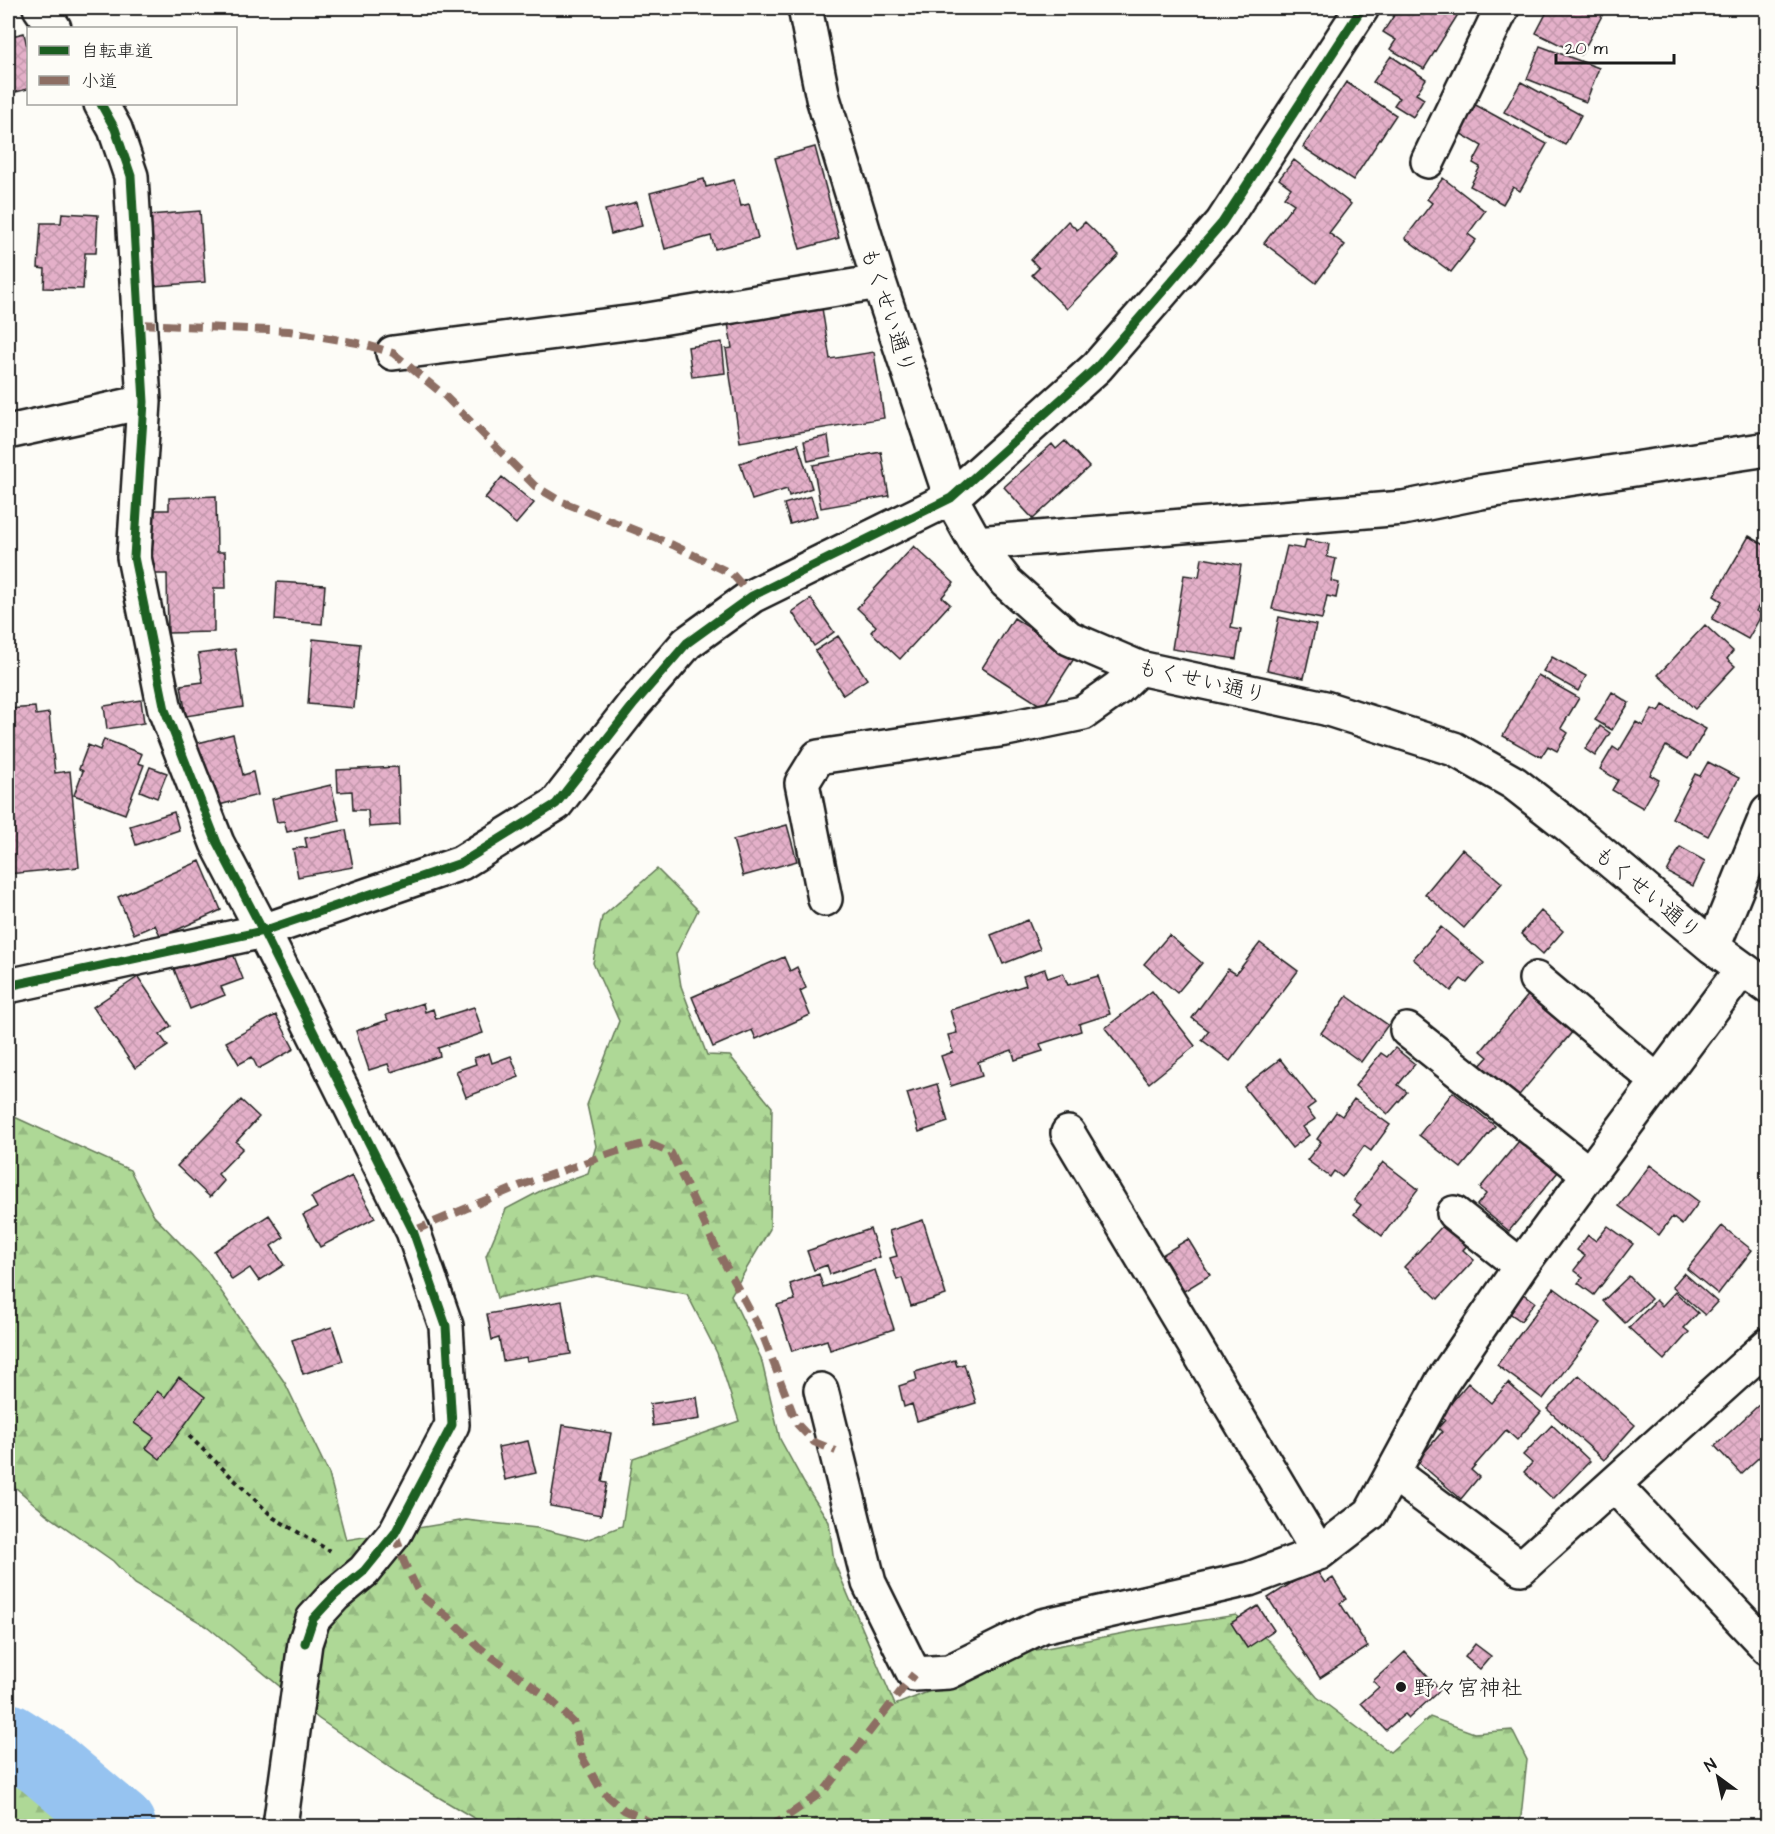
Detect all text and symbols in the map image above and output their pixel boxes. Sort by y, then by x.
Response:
legend [27,27,237,105]
scale bar [1556,27,1674,65]
text: 20 m [1565,36,1608,61]
text: 自転車道 [81,39,153,64]
text: 小道 [81,69,117,94]
street label: もくせい通り [852,243,923,378]
street label: もくせい通り [1134,652,1269,711]
street label: もくせい通り [1587,839,1708,947]
place label: 野々宮神社 [1413,1673,1523,1704]
marker: 野々宮神社 [1394,1680,1408,1694]
north arrow [1688,1747,1748,1807]
text: N [1700,1753,1721,1777]

